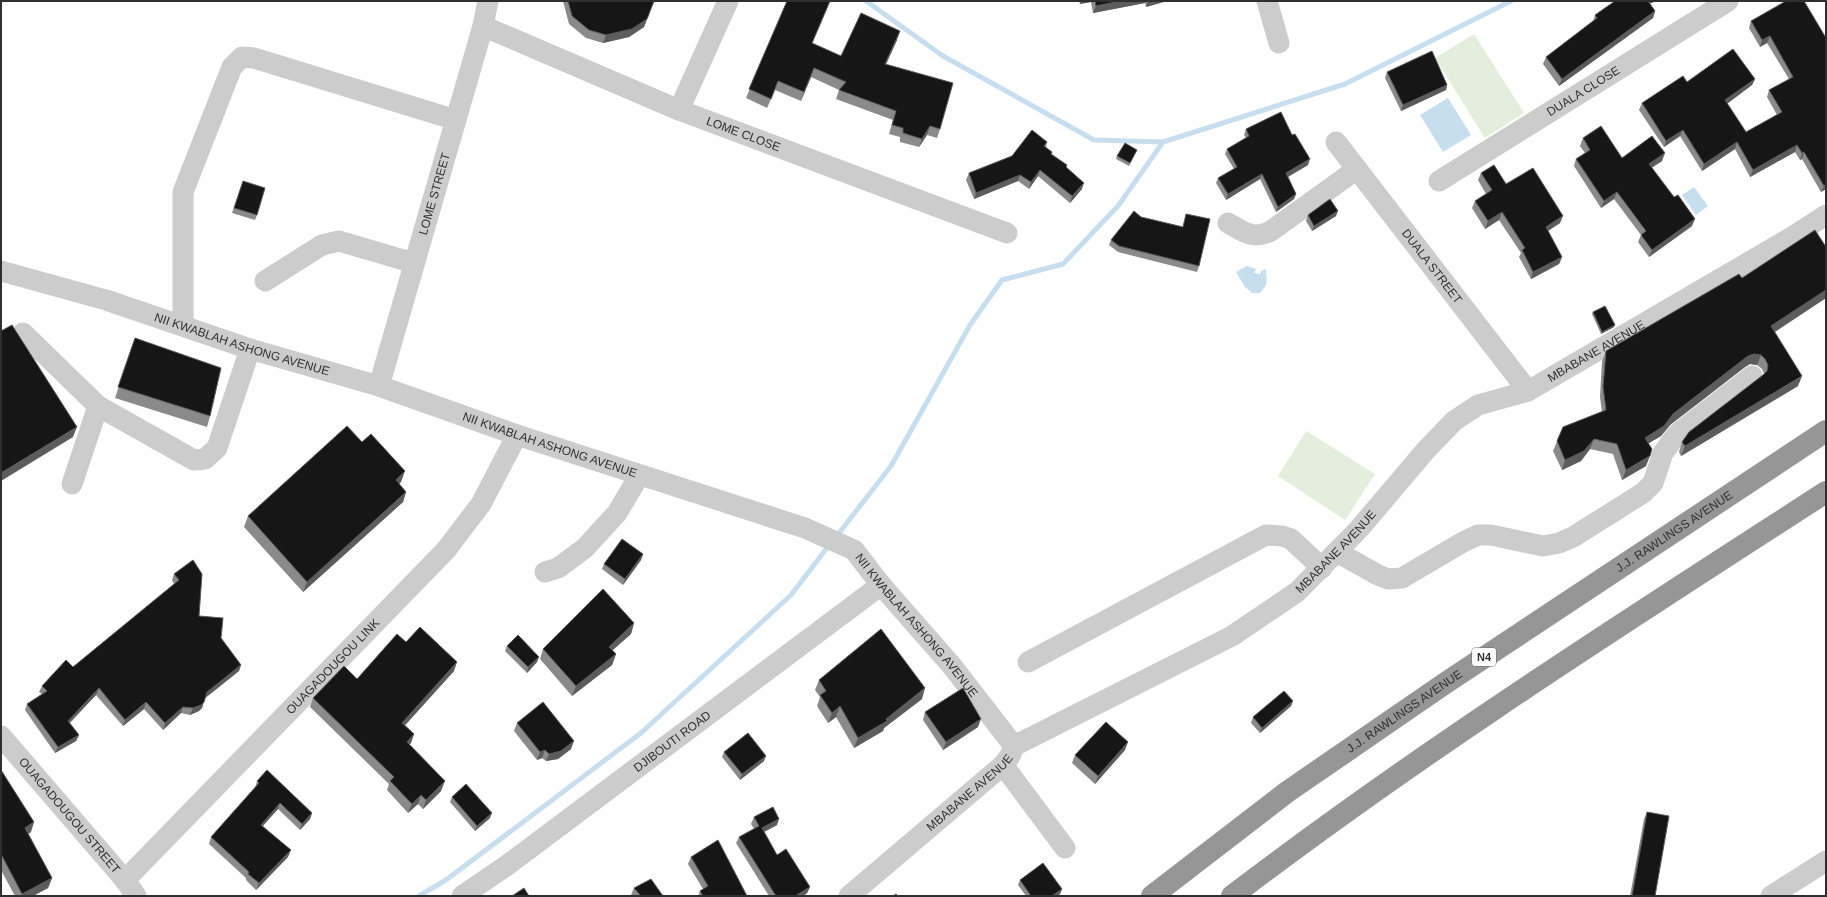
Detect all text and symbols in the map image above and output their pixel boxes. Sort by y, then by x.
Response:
street label: DUALA CLOSE [1544,63,1622,119]
street label: LOME CLOSE [704,114,782,154]
street label: LOME STREET [416,151,453,237]
street label: DUALA STREET [1399,226,1465,307]
street label: NII KWABLAH ASHONG AVENUE [153,310,331,378]
street label: MBABANE AVENUE [1545,317,1647,385]
street label: NII KWABLAH ASHONG AVENUE [461,409,639,480]
street label: J.J. RAWLINGS AVENUE [1613,488,1735,575]
street label: MBABANE AVENUE [1293,507,1379,596]
street label: NII KWABLAH ASHONG AVENUE [852,551,981,700]
street label: OUAGADOUGOU LINK [283,616,382,717]
road number: N4 [1472,648,1496,666]
street label: J.J. RAWLINGS AVENUE [1344,667,1465,756]
street label: DJIBOUTI ROAD [631,708,714,775]
street label: MBABANE AVENUE [924,751,1016,834]
street label: OUAGADOUGOU STREET [16,755,124,877]

